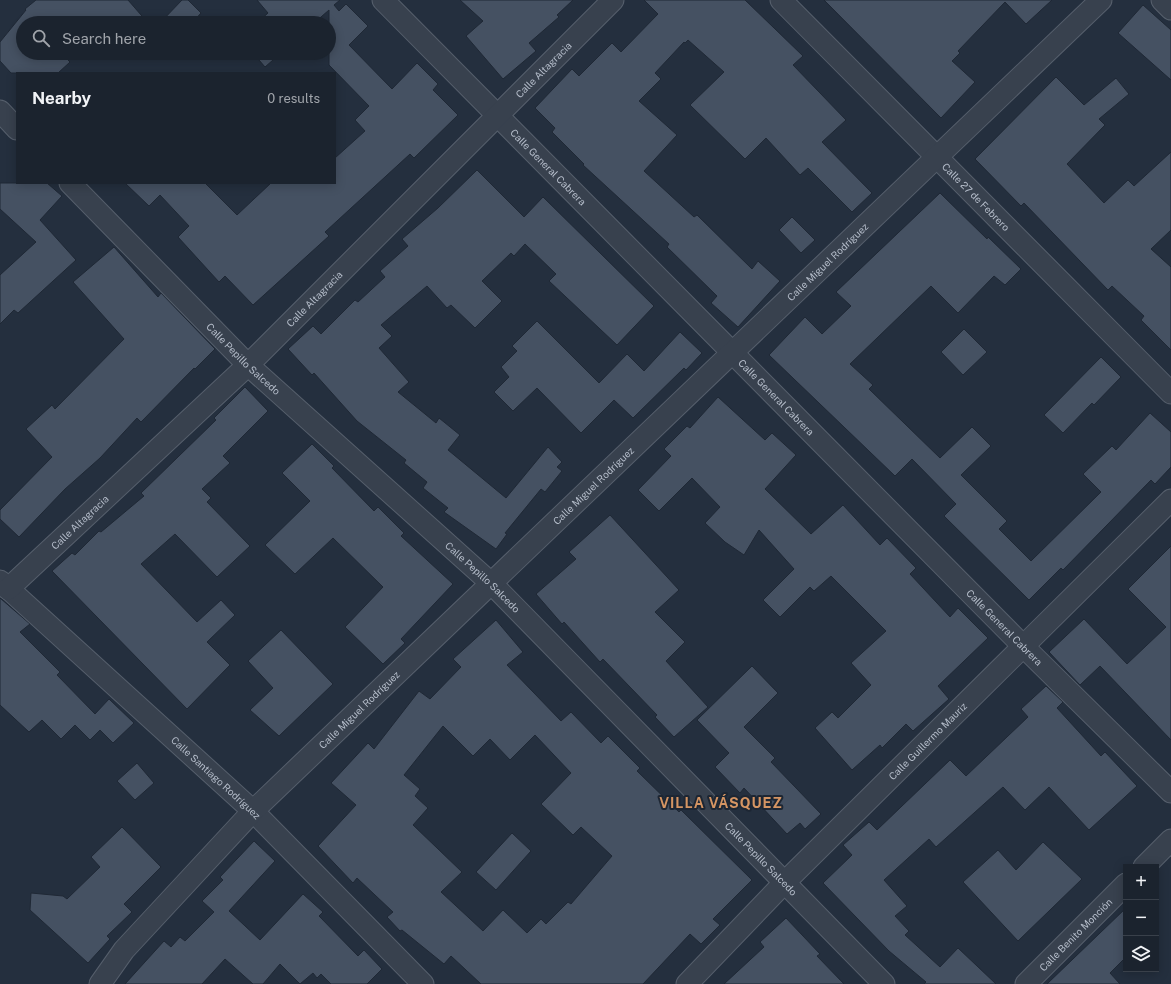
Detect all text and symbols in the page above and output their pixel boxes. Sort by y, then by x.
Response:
search box [16,16,336,60]
icon: search [30,27,52,49]
text: Search here [62,30,146,47]
street label: Calle Altagracia [513,39,574,100]
text: Nearby [32,88,91,108]
text: 0 results [267,91,320,106]
street label: Calle General Cabrera [508,126,589,208]
street label: Calle 27 de Febrero [940,160,1013,233]
street label: Calle Miguel Rodríguez [784,220,870,303]
street label: Calle Altagracia [284,268,345,329]
street label: Calle Pepillo Salcedo [204,320,283,397]
street label: Calle General Cabrera [736,357,817,438]
street label: Calle Miguel Rodríguez [550,444,636,527]
street label: Calle Altagracia [48,492,111,552]
street label: Calle Pepillo Salcedo [443,539,523,615]
street label: Calle General Cabrera [964,587,1045,668]
street label: Calle Miguel Rodríguez [316,668,402,751]
street label: Calle Guillermo Mauriz [886,700,969,782]
street label: Calle Santiago Rodríguez [169,734,263,821]
district label: VILLA VÁSQUEZ [659,794,783,811]
street label: Calle Pepillo Salcedo [723,819,800,898]
map controls [1123,864,1159,972]
button: + [1123,864,1159,900]
street label: Calle Benito Monción [1037,895,1115,973]
button: − [1123,900,1159,936]
button: layers [1123,936,1159,972]

